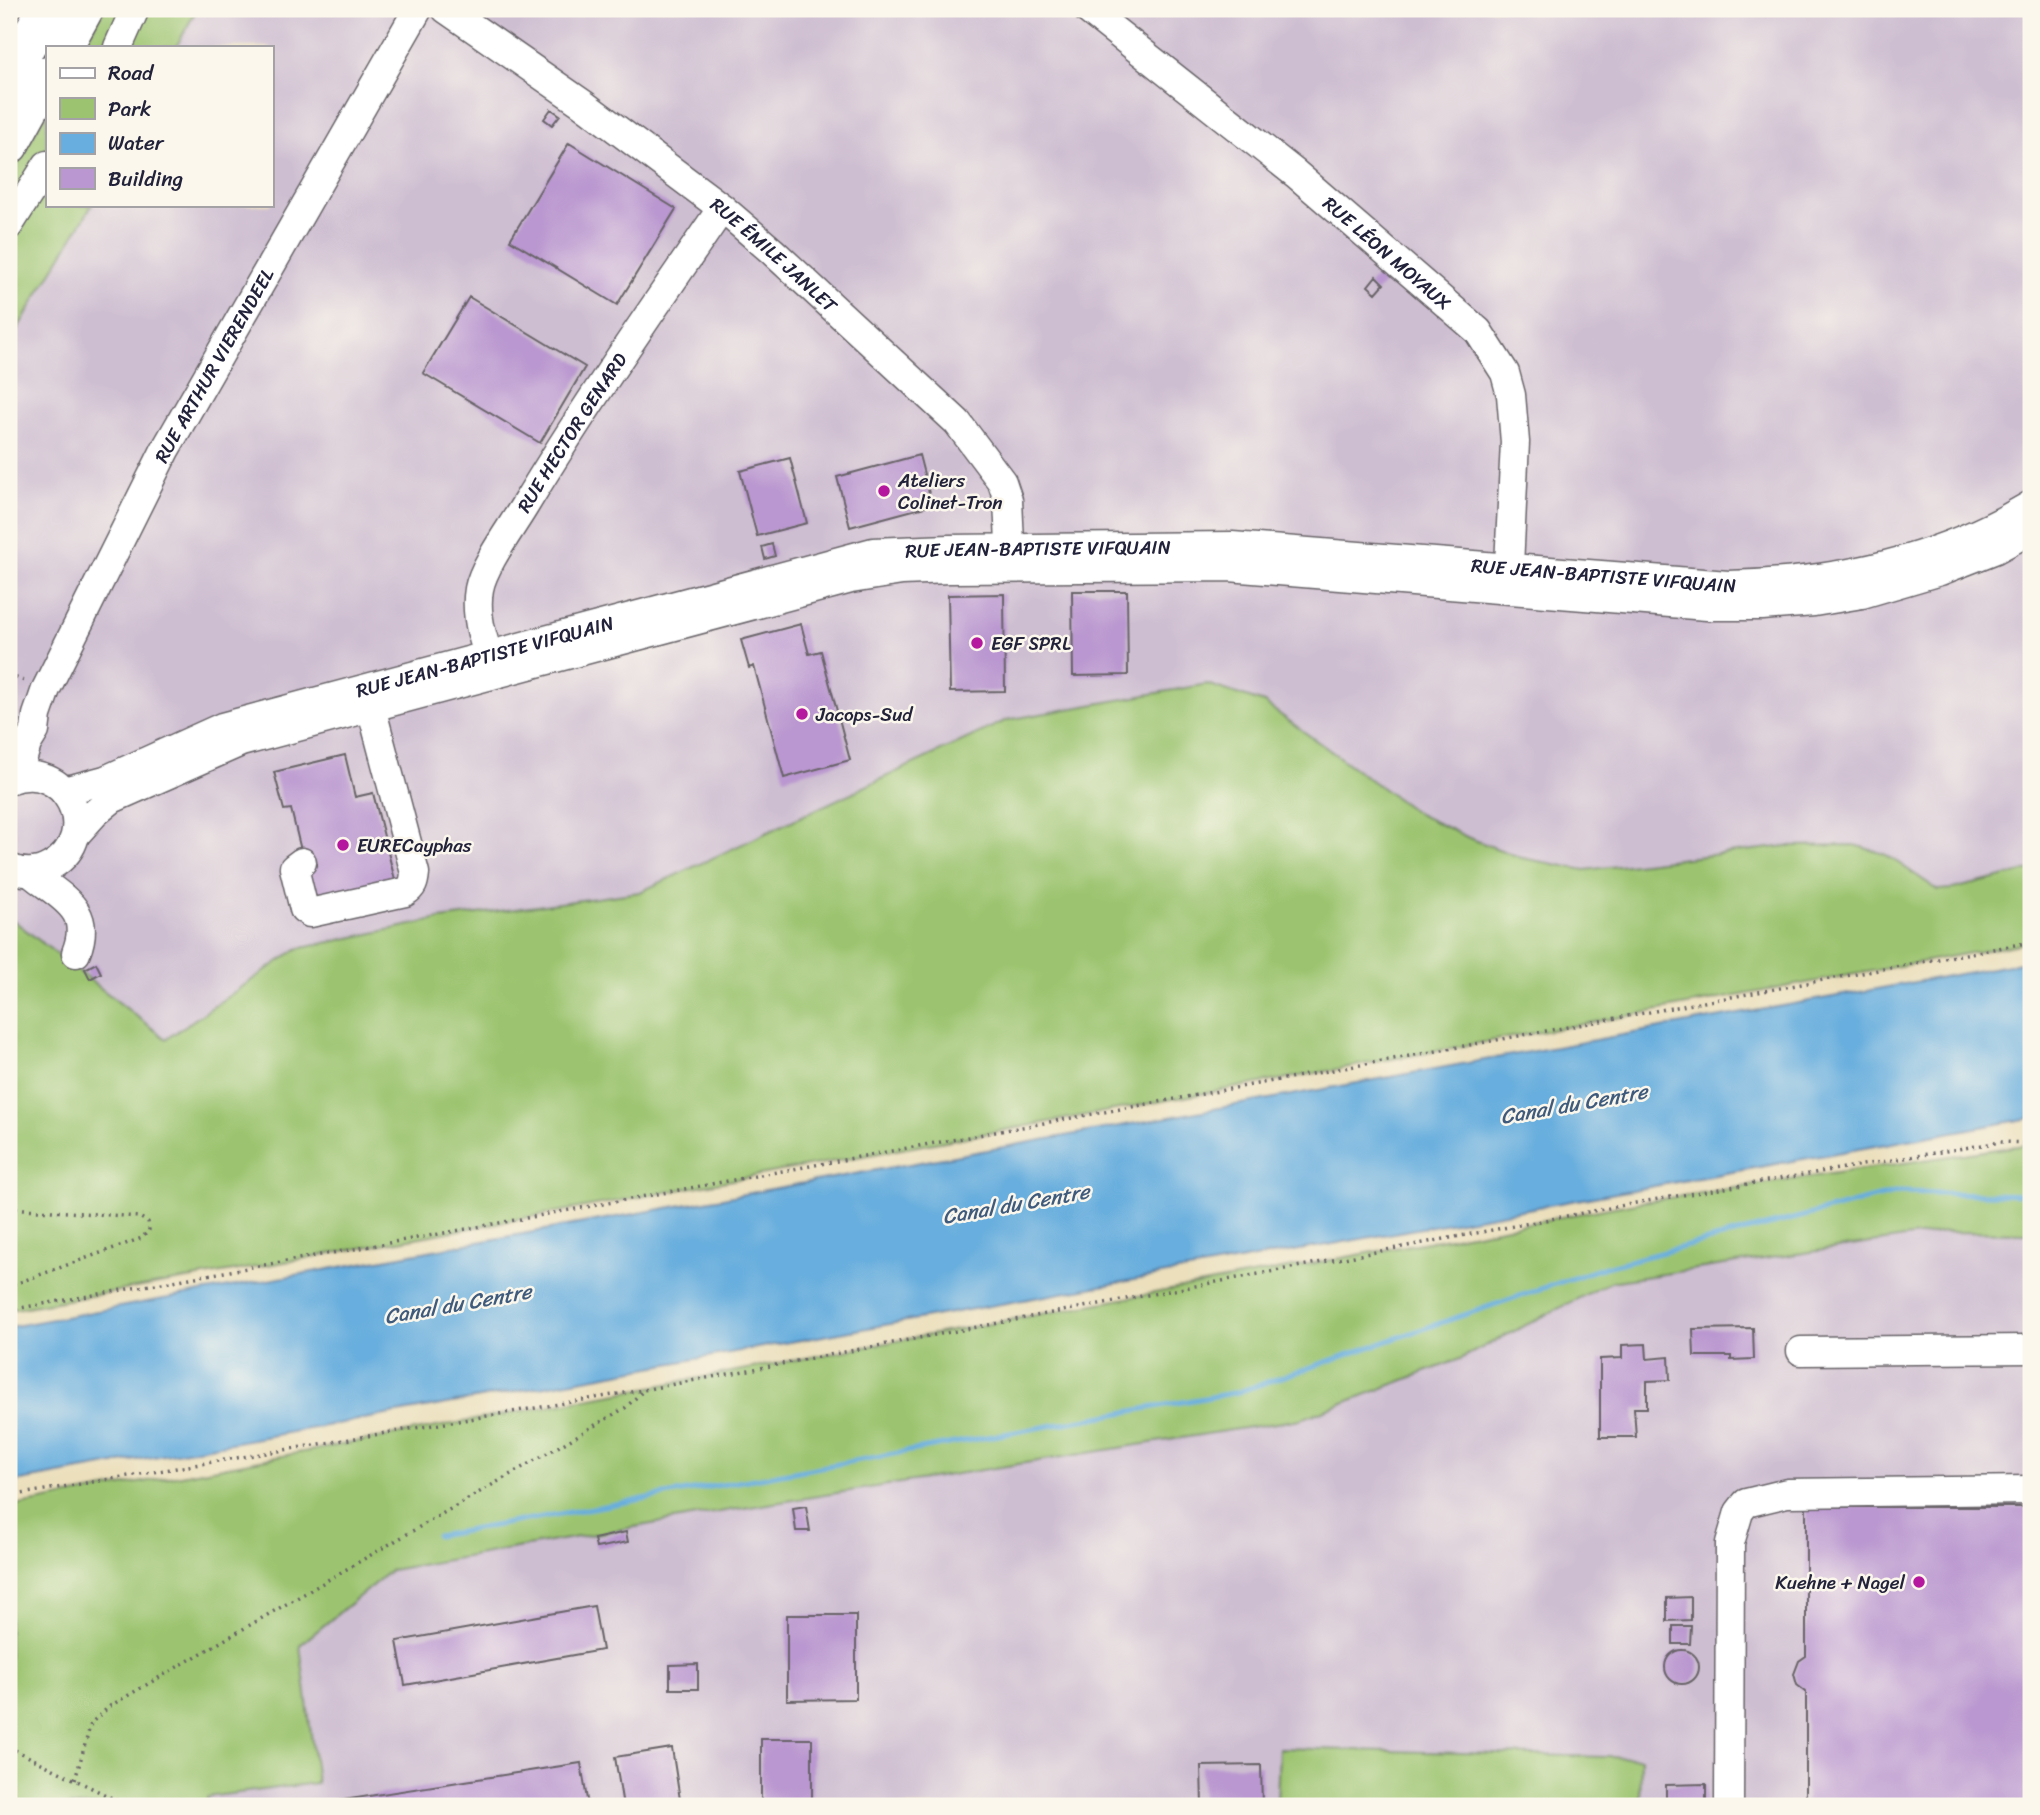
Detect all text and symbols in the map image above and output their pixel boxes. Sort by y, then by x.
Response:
legend [46,46,273,206]
text: Road [108,54,155,92]
text: Park [108,90,151,128]
text: Water [108,124,165,162]
text: Building [108,160,184,198]
street label: RUE ÉMILE JANLET [703,188,846,321]
street label: RUE LÉON MOYAUX [1315,188,1460,318]
street label: RUE ARTHUR VIERENDEEL [145,262,283,468]
street label: RUE HECTOR GENARD [508,345,636,519]
place label: Ateliers Colinet-Tron [897,464,1003,519]
marker: Ateliers Colinet-Tron [876,483,892,499]
street label: RUE JEAN-BAPTISTE VIFQUAIN [904,530,1171,567]
street label: RUE JEAN-BAPTISTE VIFQUAIN [1470,548,1737,602]
street label: RUE JEAN-BAPTISTE VIFQUAIN [352,606,617,707]
place label: EGF SPRL [991,627,1071,660]
marker: EGF SPRL [969,635,985,651]
place label: Jacops-Sud [815,698,914,731]
marker: Jacops-Sud [794,706,810,722]
place label: EURECayphas [357,829,472,862]
marker: EURECayphas [335,837,351,853]
water label: Canal du Centre [1498,1072,1653,1136]
water label: Canal du Centre [940,1172,1095,1236]
water label: Canal du Centre [382,1272,537,1336]
place label: Kuehne + Nagel [1775,1566,1906,1599]
marker: Kuehne + Nagel [1911,1574,1927,1590]

